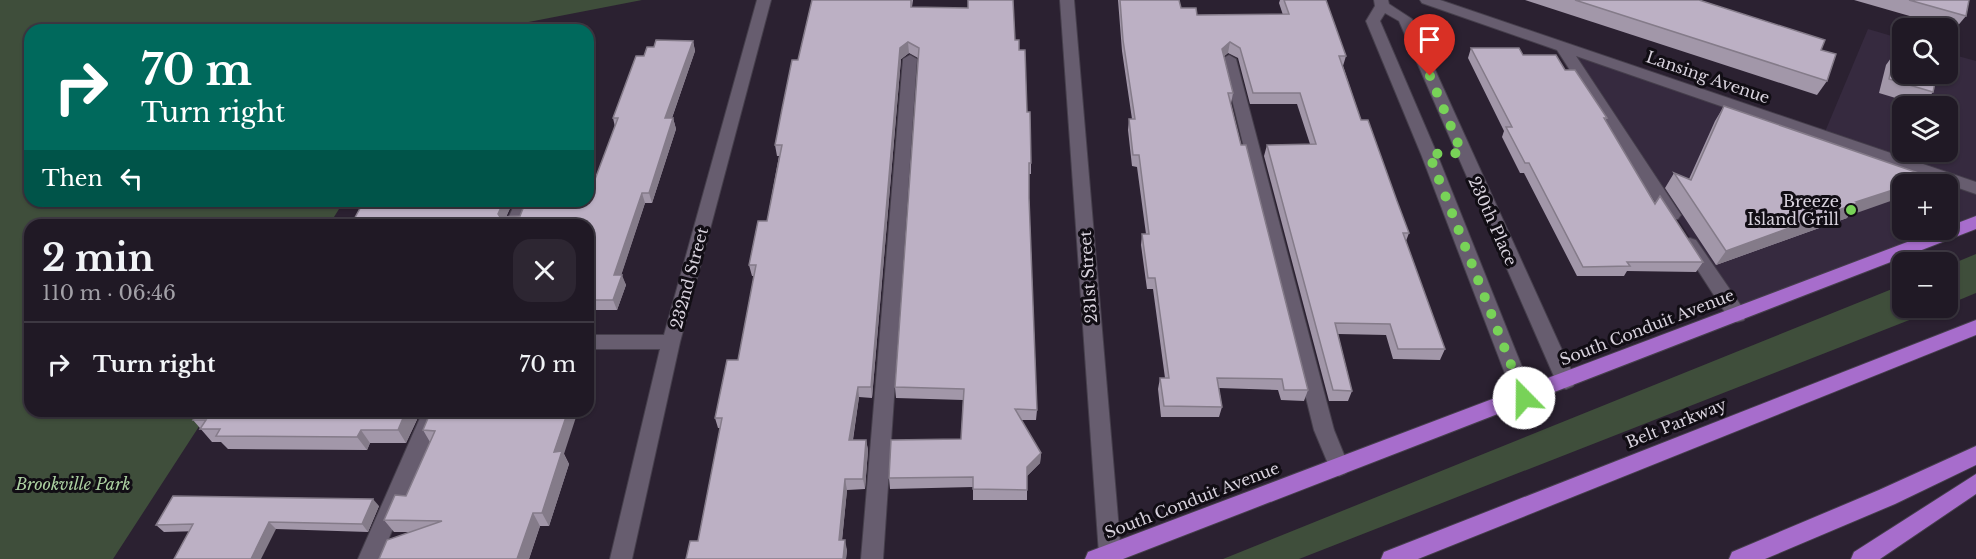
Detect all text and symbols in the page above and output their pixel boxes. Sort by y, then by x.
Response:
pin [1404,14,1455,76]
map controls [1892,18,1958,318]
button: search [1892,18,1958,84]
icon: arrive [1413,23,1446,56]
text: 70 m [141,44,252,96]
street label: Lansing Avenue [1643,46,1773,108]
icon: right [42,48,120,126]
text: Turn right [141,96,285,129]
button: layers [1892,96,1958,162]
icon: left [115,162,148,195]
text: Then [42,165,103,192]
street label: 230th Place [1464,173,1522,269]
button: + [1892,174,1958,240]
place label: Breeze Island Grill [1747,191,1839,229]
marker: Breeze Island Grill [1844,203,1858,217]
street label: 232nd Street [666,225,712,331]
street label: 231st Street [1075,230,1101,324]
text: 2 min [42,236,154,281]
button: close [513,239,576,302]
button: − [1892,252,1958,318]
text: 110 m · 06:46 [42,281,176,305]
street label: South Conduit Avenue [1557,284,1737,370]
icon: right [42,348,75,381]
text: Turn right [93,351,215,378]
text: 70 m [519,351,576,378]
position arrow [1492,366,1556,430]
street label: Belt Parkway [1623,393,1730,452]
street label: South Conduit Avenue [1102,457,1282,543]
park label: Brookville Park [15,474,130,494]

